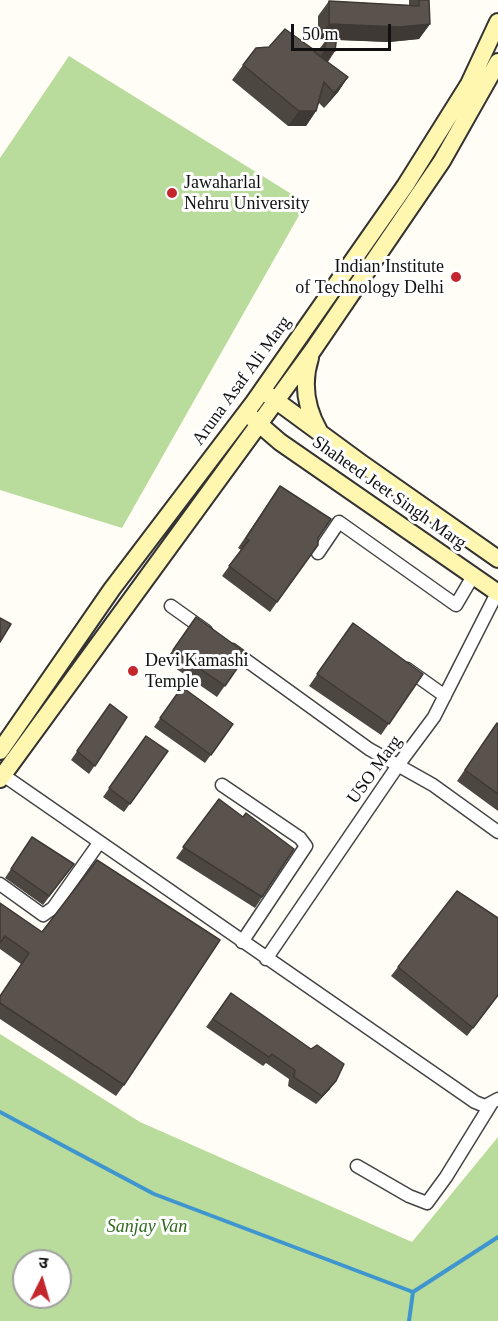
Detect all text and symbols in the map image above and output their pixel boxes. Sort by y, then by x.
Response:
scale bar [294,12,394,50]
text: 50 m [302,24,339,44]
place label: Jawaharlal Nehru University [184,172,309,214]
marker: Jawaharlal Nehru University [165,186,179,200]
place label: Indian Institute of Technology Delhi [295,256,444,298]
marker: Indian Institute of Technology Delhi [449,270,463,284]
street label: Aruna Asaf Ali Marg [188,312,296,450]
street label: Shaheed Jeet Singh Marg [308,432,470,554]
place label: Devi Kamashi Temple [145,650,248,692]
marker: Devi Kamashi Temple [126,664,140,678]
street label: USO Marg [343,732,407,808]
park label: Sanjay Van [107,1216,187,1238]
north arrow [12,1249,72,1309]
text: उ [38,1254,49,1271]

